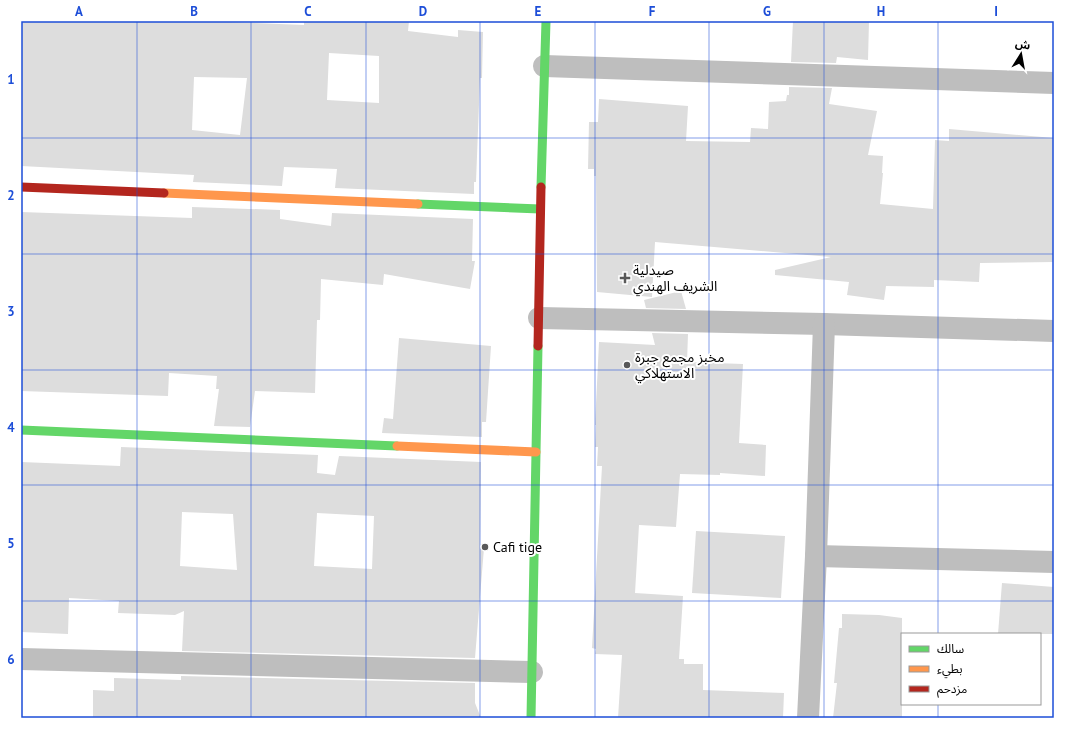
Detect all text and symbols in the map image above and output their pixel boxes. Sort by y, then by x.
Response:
text: A [75,3,83,20]
text: B [190,3,198,20]
text: C [304,3,312,20]
text: D [419,3,427,20]
text: E [535,3,542,20]
text: F [649,3,656,20]
text: G [763,3,771,20]
text: H [877,3,885,20]
text: I [994,3,998,20]
north arrow [1001,34,1041,74]
text: ش [1014,36,1032,52]
text: 1 [7,71,15,88]
text: 2 [7,187,15,204]
place label: صيدلية الشريف الهندي [633,261,717,297]
marker: صيدلية الشريف الهندي [620,273,630,283]
text: 3 [7,303,15,320]
place label: مخبز مجمع جبرة الاستهلاكي [635,348,725,384]
marker: مخبز مجمع جبرة الاستهلاكي [622,360,632,370]
text: 4 [7,419,15,436]
text: 5 [7,535,15,552]
place label: Cafi tige [493,538,542,556]
marker: Cafi tige [480,542,490,552]
legend [901,633,1041,705]
text: سالك [937,641,964,656]
text: 6 [7,651,15,668]
text: بطيء [937,661,963,679]
text: مزدحم [937,681,967,698]

